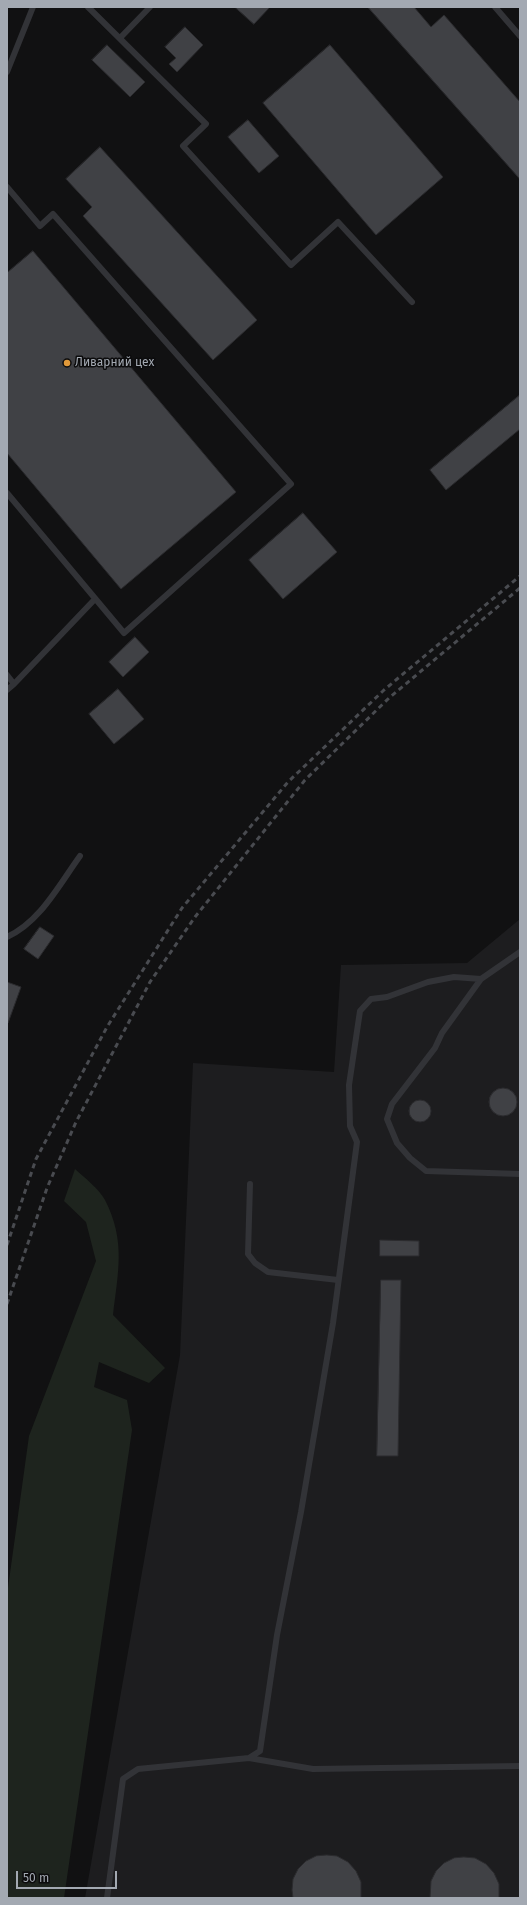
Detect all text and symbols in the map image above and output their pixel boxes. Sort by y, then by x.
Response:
place label: Ливарний цех [75,356,154,370]
marker: Ливарний цех [62,358,72,368]
scale bar [18,1863,119,1889]
text: 50 m [23,1871,49,1885]

